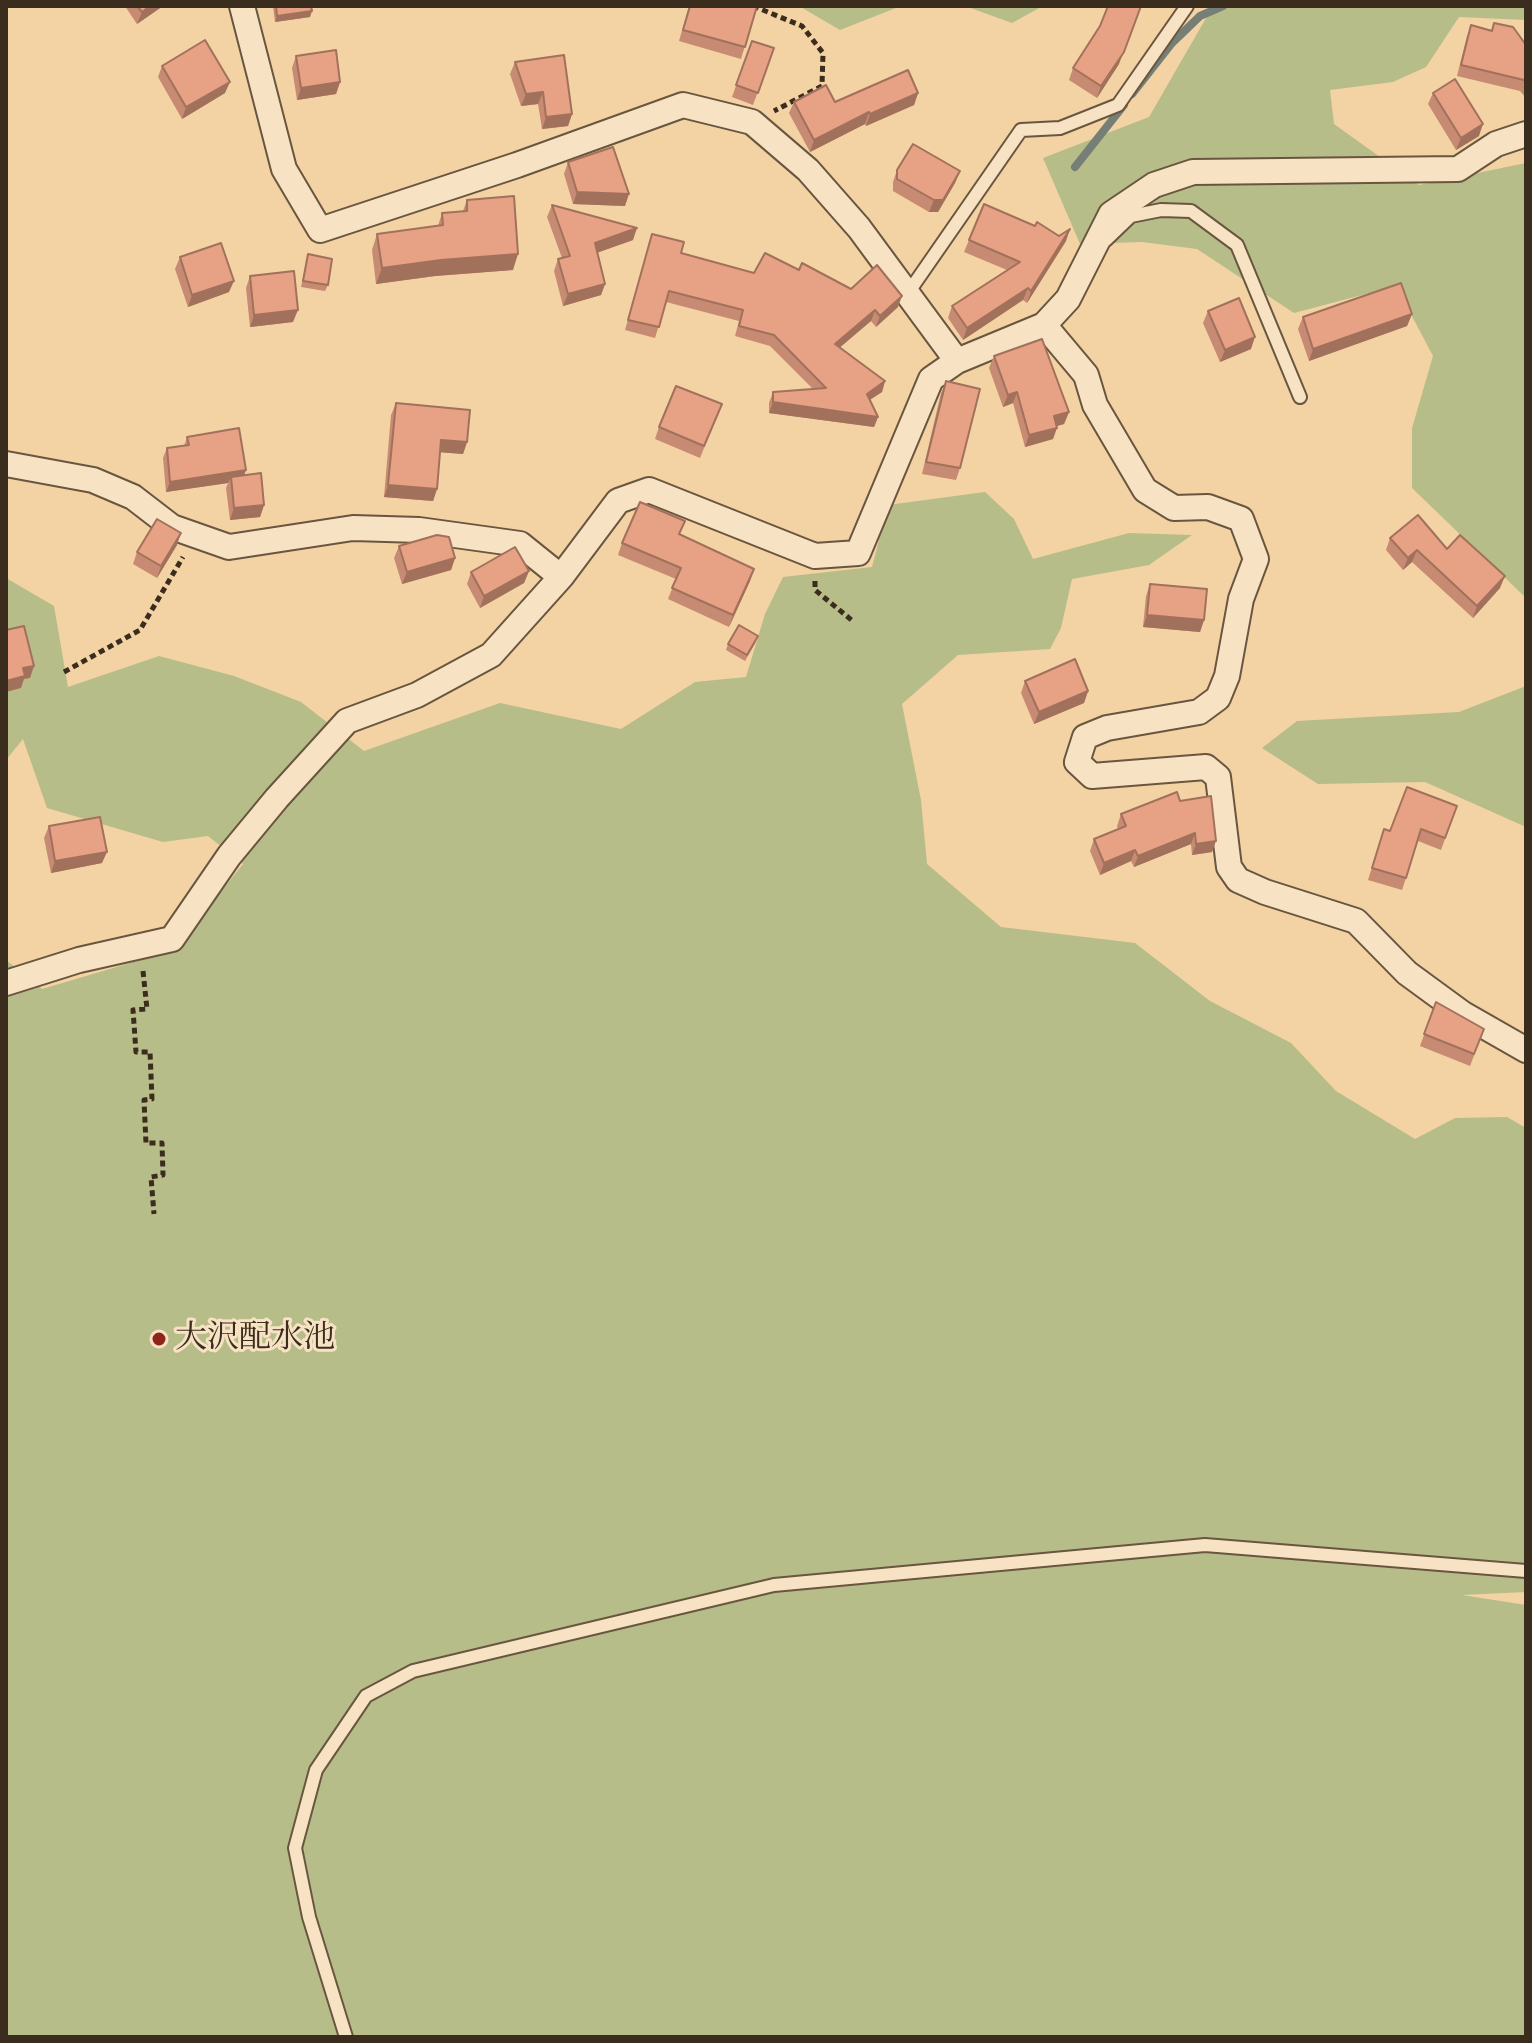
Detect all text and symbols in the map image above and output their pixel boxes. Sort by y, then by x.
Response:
place label: 大沢配水池 [175,1320,335,1358]
marker: 大沢配水池 [150,1330,168,1348]

